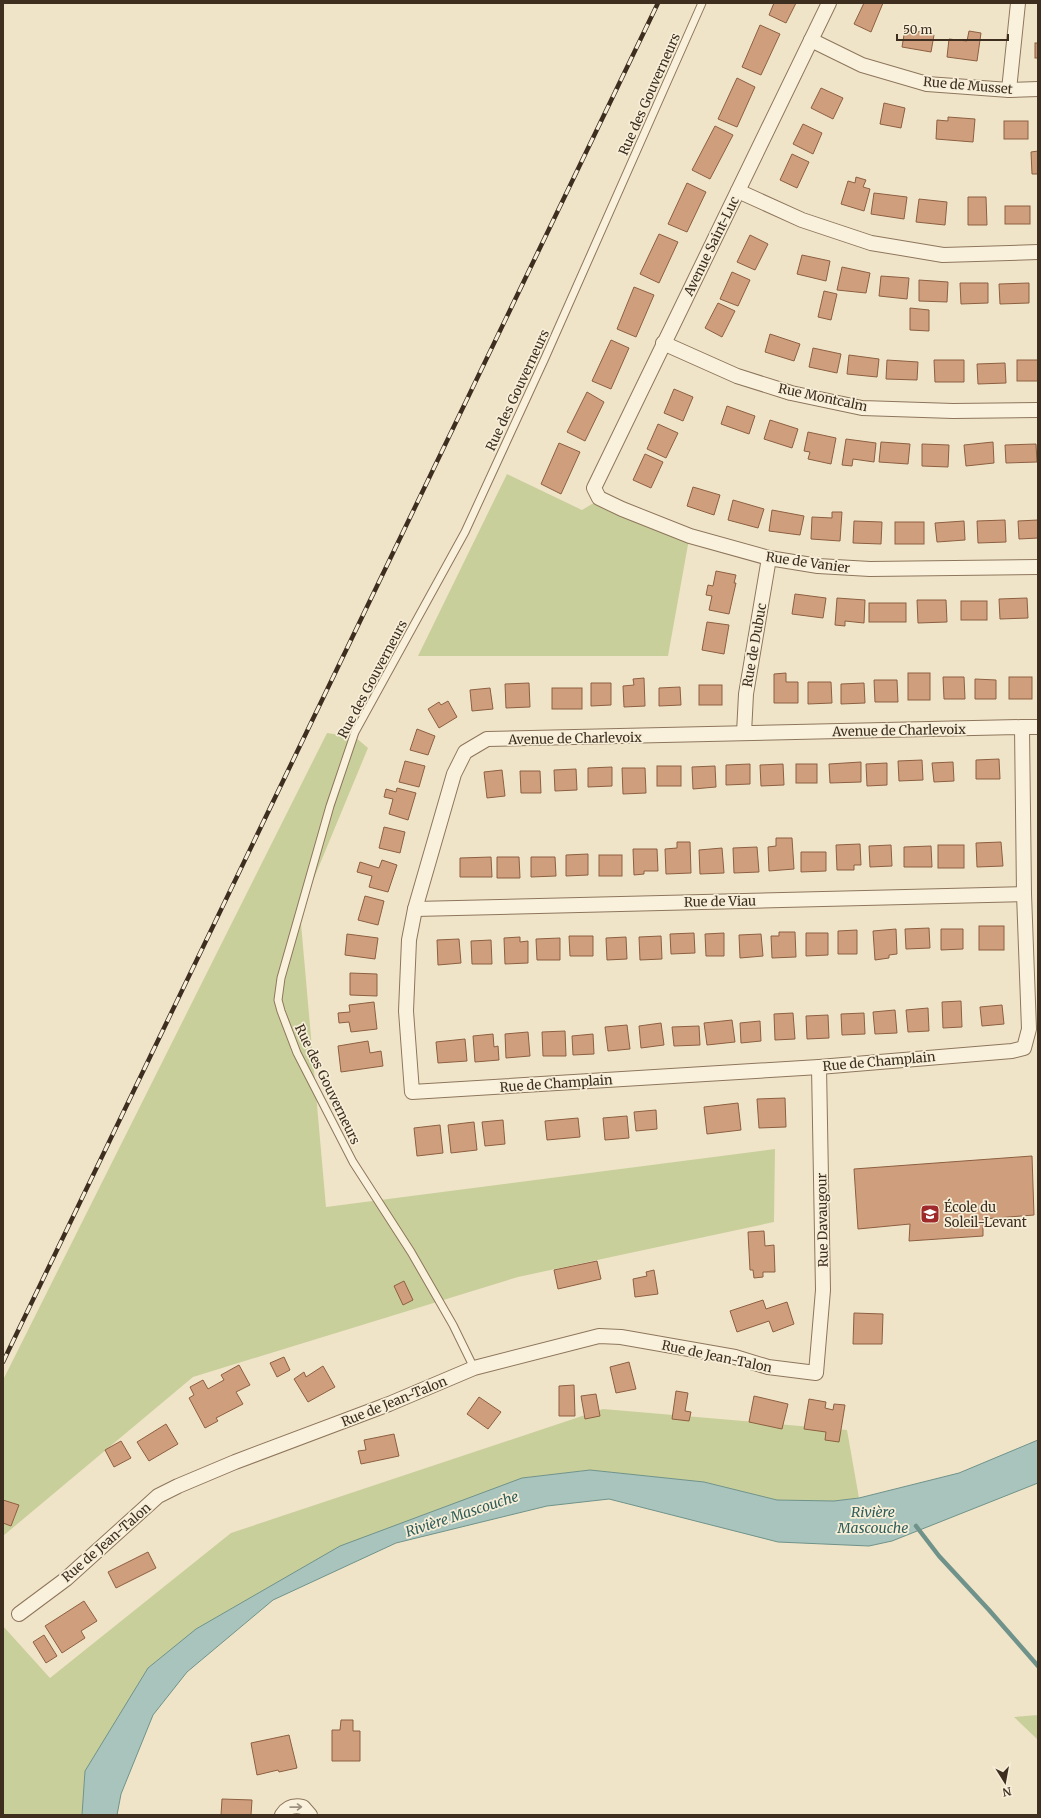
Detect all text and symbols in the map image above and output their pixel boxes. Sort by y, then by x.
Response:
scale bar [897,16,1008,42]
text: 50 m [903,22,932,37]
street label: Rue des Gouverneurs [615,30,684,158]
street label: Rue de Musset [922,73,1014,98]
street label: Avenue Saint-Luc [680,193,743,300]
street label: Rue des Gouverneurs [482,327,553,454]
street label: Rue Montcalm [777,380,869,415]
street label: Rue de Vanier [765,548,851,577]
street label: Rue de Dubuc [739,601,770,688]
street label: Rue des Gouverneurs [334,617,411,741]
street label: Avenue de Charlevoix [831,721,966,740]
street label: Avenue de Charlevoix [507,729,642,748]
street label: Rue de Viau [684,892,756,911]
street label: Rue des Gouverneurs [291,1021,364,1147]
street label: Rue de Champlain [822,1048,936,1075]
street label: Rue de Champlain [499,1071,613,1096]
street label: Rue Davaugour [813,1172,832,1267]
place label: École du Soleil-Levant [944,1198,1027,1231]
school or university icon: École du Soleil-Levant [919,1203,941,1225]
street label: Rue de Jean-Talon [660,1336,774,1377]
street label: Rue de Jean-Talon [339,1372,450,1430]
water label: Rivière Mascouche [403,1487,521,1541]
street label: Rue de Jean-Talon [58,1499,155,1586]
water label: Rivière Mascouche [837,1503,908,1537]
north arrow [985,1762,1025,1802]
text: N [1001,1784,1013,1800]
one-way arrow [289,1803,302,1811]

